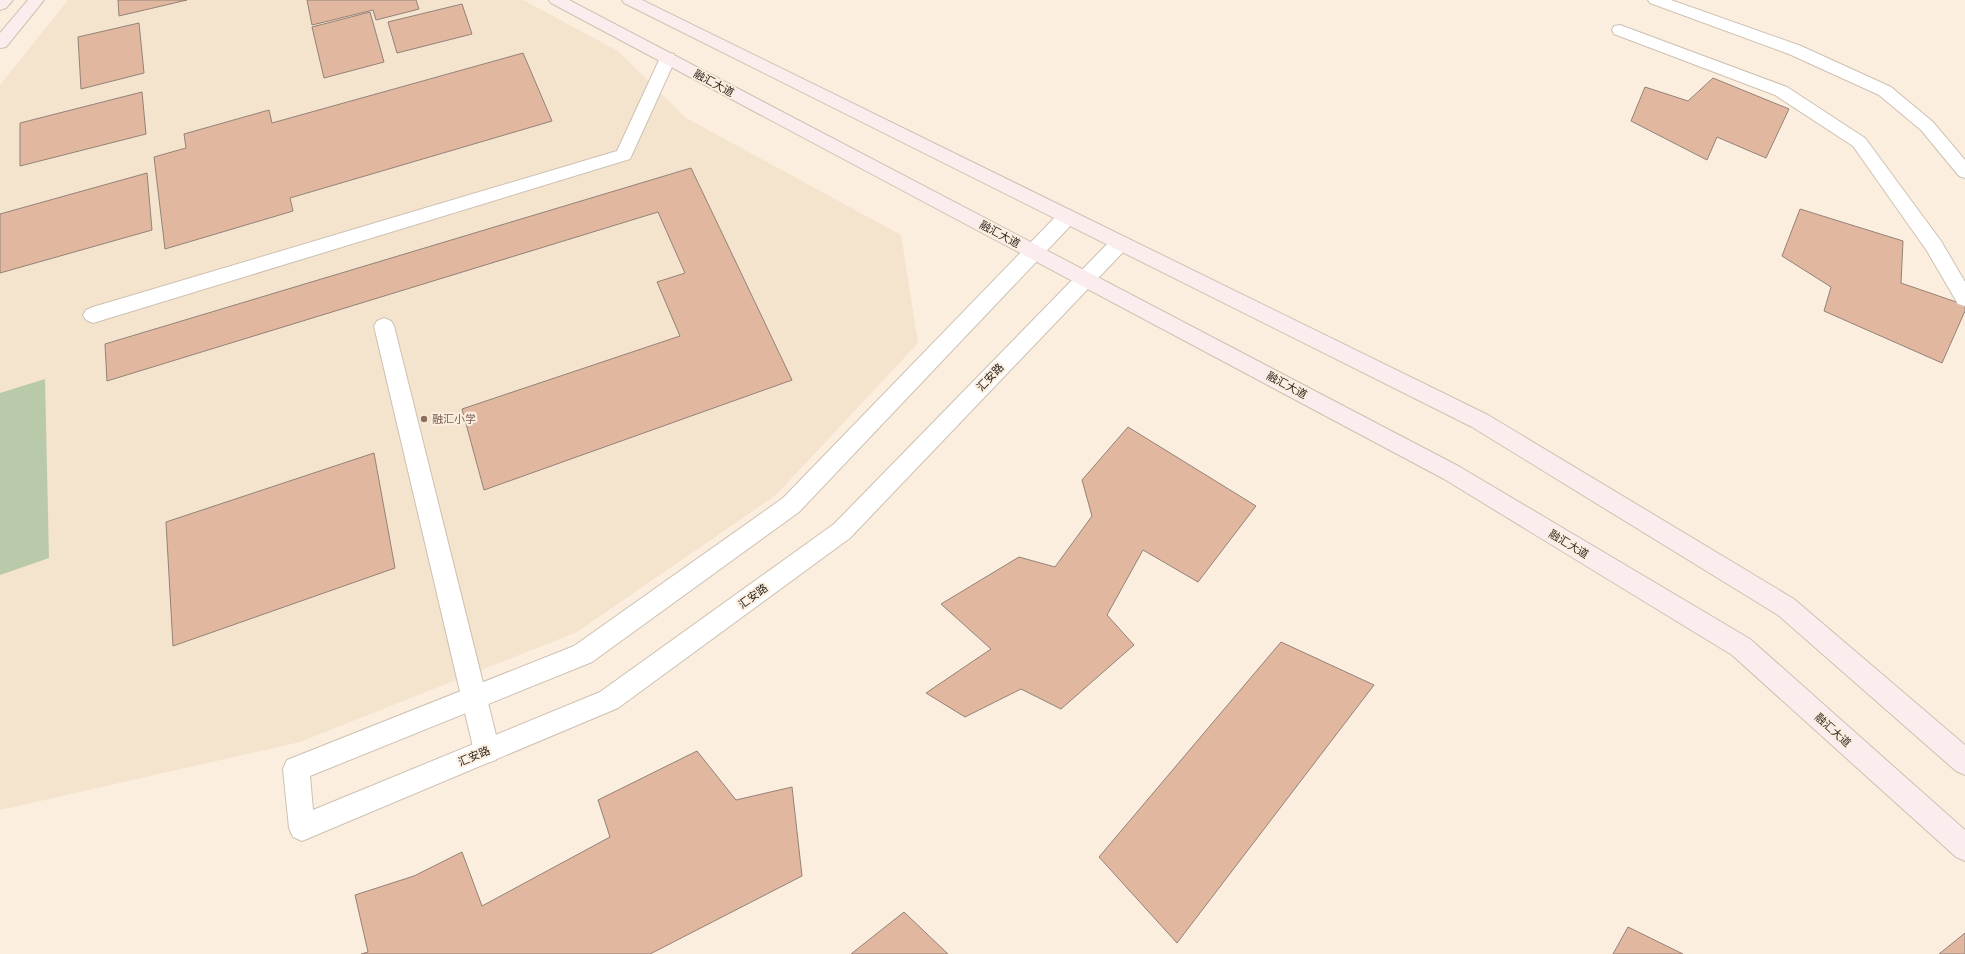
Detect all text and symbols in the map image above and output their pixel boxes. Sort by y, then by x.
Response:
street label: 融汇大道 [692,67,736,99]
street label: 融汇大道 [978,218,1022,250]
street label: 汇安路 [974,361,1006,393]
street label: 融汇大道 [1265,369,1309,401]
place label: 融汇小学 [432,413,476,425]
marker: 融汇小学 [419,414,429,424]
street label: 融汇大道 [1547,528,1591,560]
street label: 汇安路 [736,581,770,611]
street label: 融汇大道 [1813,711,1853,749]
street label: 汇安路 [456,744,492,768]

